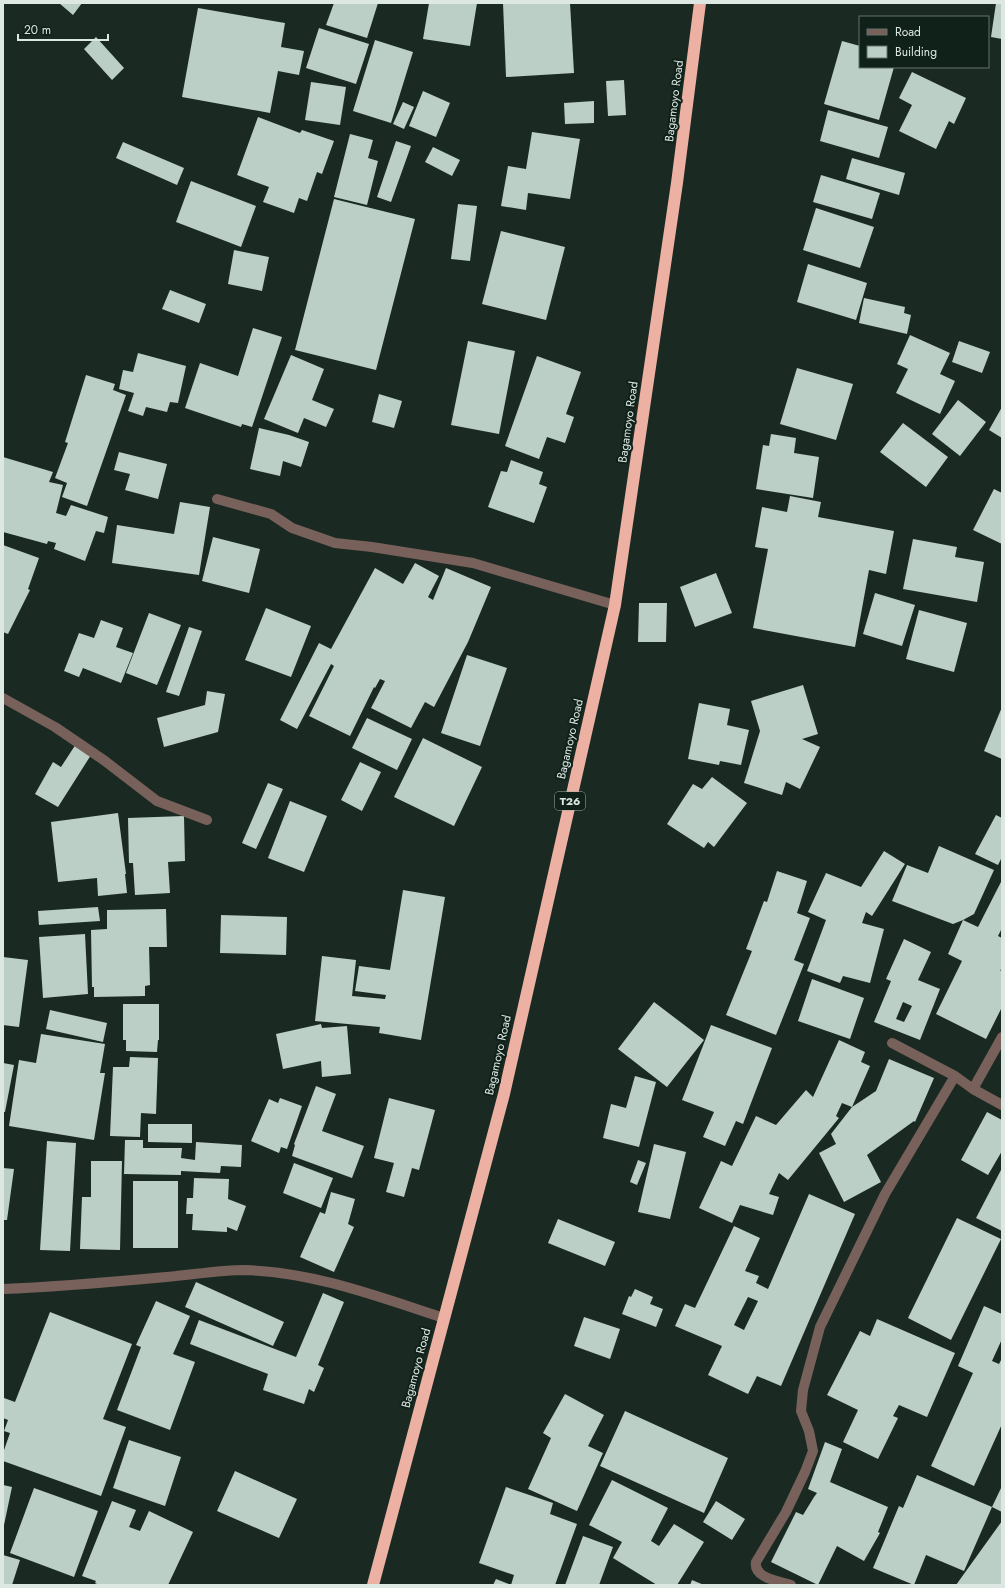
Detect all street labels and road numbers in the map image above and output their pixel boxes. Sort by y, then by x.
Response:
street label: Bagamoyo Road [660,59,688,143]
street label: Bagamoyo Road [613,380,643,464]
street label: Bagamoyo Road [552,697,588,781]
road number: T26 [555,792,585,810]
street label: Bagamoyo Road [480,1013,516,1097]
street label: Bagamoyo Road [397,1326,435,1410]

